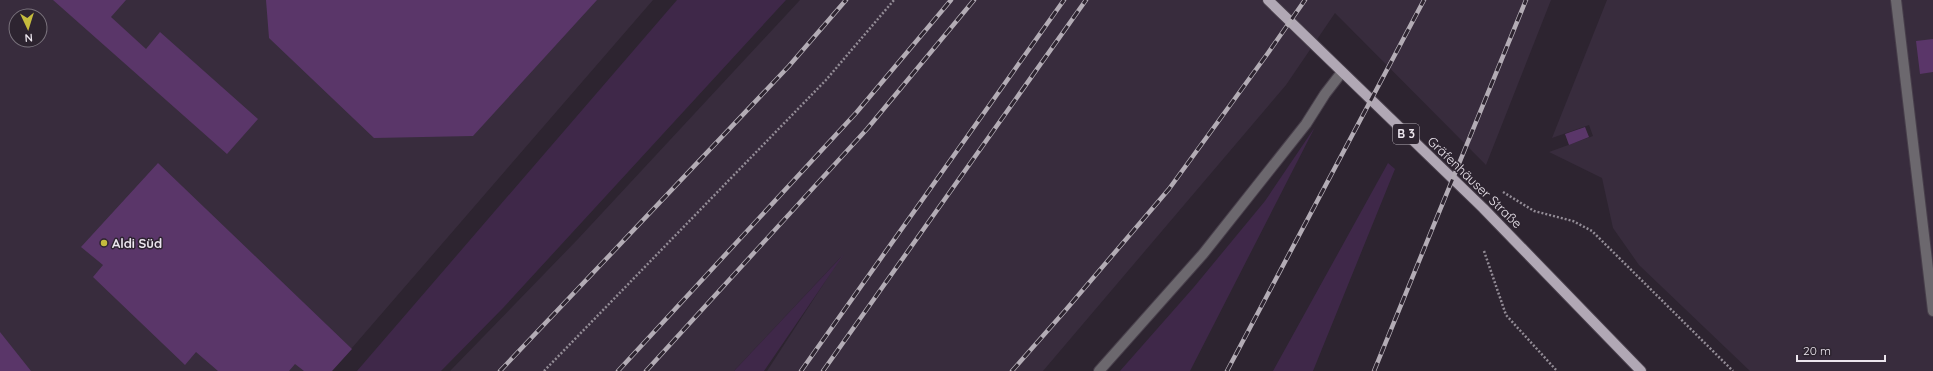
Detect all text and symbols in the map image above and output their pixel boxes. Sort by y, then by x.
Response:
north arrow [8,8,48,48]
text: N [24,31,33,45]
road number: B 3 [1393,124,1419,144]
street label: Gräfenhäuser Straße [1424,133,1526,231]
place label: Aldi Süd [112,235,162,251]
marker: Aldi Süd [99,238,109,248]
scale bar [1797,337,1885,363]
text: 20 m [1803,343,1831,358]

